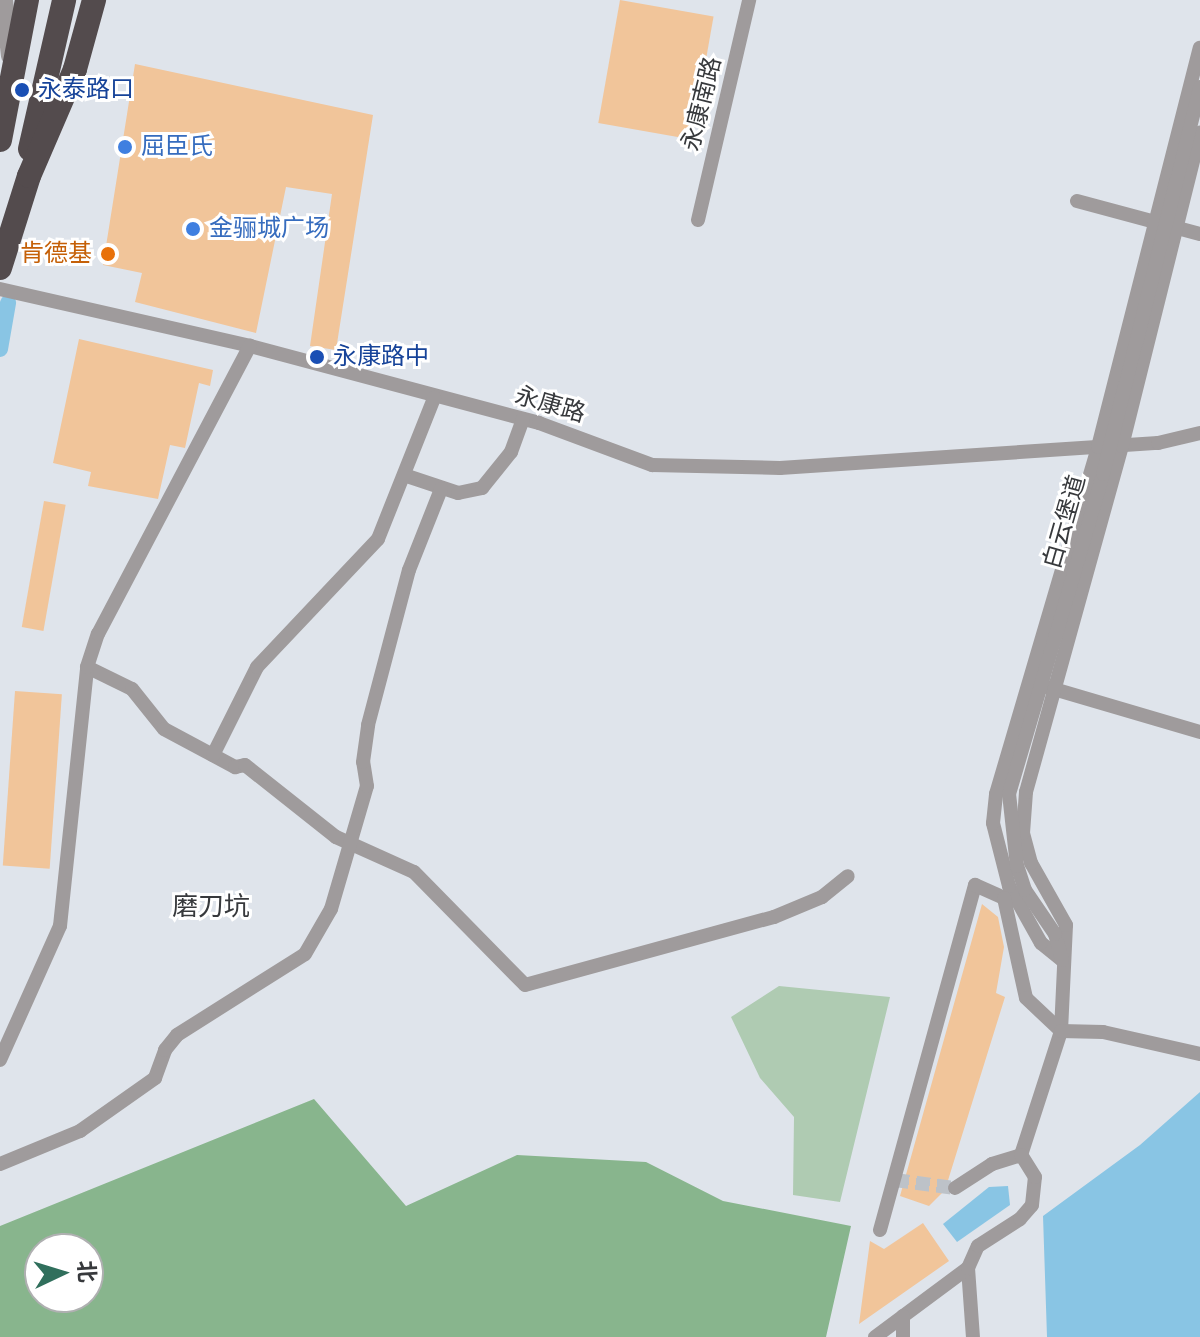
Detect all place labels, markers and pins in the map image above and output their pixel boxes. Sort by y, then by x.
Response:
place label: 永泰路口 [38,76,134,104]
marker: 永泰路口 [13,81,31,99]
place label: 屈臣氏 [141,133,213,161]
marker: 屈臣氏 [116,138,134,156]
place label: 金骊城广场 [209,215,329,243]
marker: 金骊城广场 [184,220,202,238]
place label: 肯德基 [20,240,92,268]
marker: 肯德基 [99,245,117,263]
place label: 永康路中 [333,343,429,371]
marker: 永康路中 [308,348,326,366]

